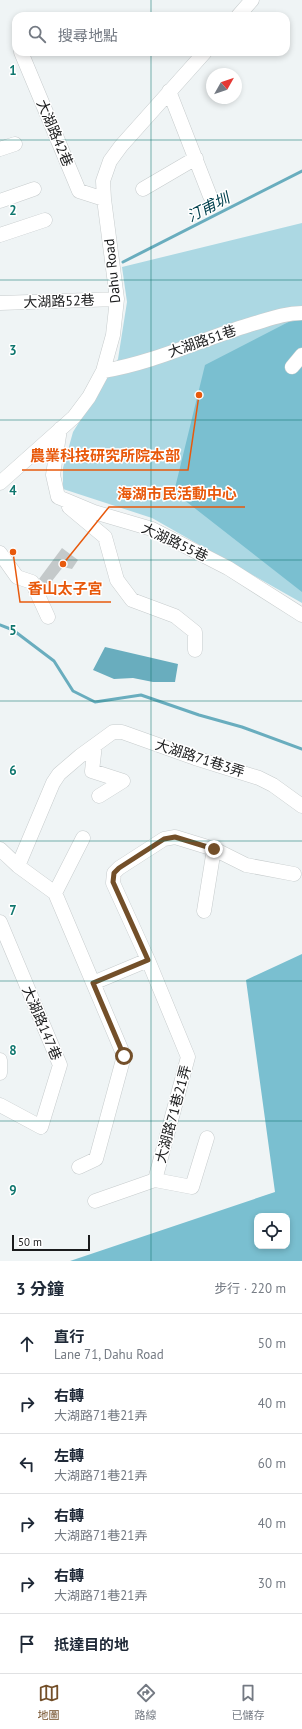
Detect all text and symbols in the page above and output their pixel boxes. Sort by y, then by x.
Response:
search box [12,12,290,56]
icon: search [26,23,48,45]
text: 搜尋地點 [58,26,118,45]
text: 1 [9,62,17,79]
north arrow [206,68,242,104]
street label: 大湖路42巷 [33,97,77,169]
water label: 汀甫圳 [184,187,234,226]
text: 2 [9,202,17,219]
street label: Dahu Road [100,238,124,304]
street label: 大湖路52巷 [23,291,95,311]
street label: 大湖路51巷 [165,321,239,361]
text: 3 [9,342,17,359]
callout: 農業科技研究所院本部 [22,443,188,470]
text: 農業科技研究所院本部 [30,446,180,465]
callout: 海湖市民活動中心 [109,480,245,507]
text: 4 [9,482,17,499]
text: 海湖市民活動中心 [117,484,237,503]
street label: 大湖路55巷 [139,519,211,565]
callout: 香山太子宮 [20,575,111,602]
text: 香山太子宮 [27,579,103,598]
text: 5 [9,622,17,639]
street label: 大湖路71巷3弄 [153,735,247,781]
text: 6 [9,762,17,779]
route end [205,840,223,858]
text: 7 [9,902,17,919]
street label: 大湖路147巷 [18,983,66,1063]
text: 8 [9,1042,17,1059]
route start [115,1047,133,1065]
street label: 大湖路71巷21弄 [151,1063,195,1165]
text: 9 [9,1182,17,1199]
map controls [254,1213,290,1249]
button: locate [254,1213,290,1249]
scale bar [12,1233,90,1252]
text: 50 m [18,1235,42,1249]
text: 3 分鐘 [16,1278,64,1300]
text: 步行 · 220 m [214,1280,286,1297]
text: 直行 [54,1327,84,1346]
icon: ahead [16,1333,38,1355]
text: 50 m [258,1335,286,1352]
text: Lane 71, Dahu Road [54,1346,164,1363]
text: 右轉 [54,1386,84,1405]
icon: right [16,1393,38,1415]
text: 40 m [258,1395,286,1412]
text: 大湖路71巷21弄 [54,1407,147,1424]
text: 左轉 [54,1446,84,1465]
icon: left [16,1453,38,1475]
text: 60 m [258,1455,286,1472]
text: 大湖路71巷21弄 [54,1467,147,1484]
text: 右轉 [54,1506,84,1525]
icon: right [16,1513,38,1535]
text: 40 m [258,1515,286,1532]
text: 大湖路71巷21弄 [54,1527,147,1544]
text: 右轉 [54,1566,84,1585]
icon: right [16,1573,38,1595]
text: 30 m [258,1575,286,1592]
text: 大湖路71巷21弄 [54,1587,147,1604]
icon: arrive [16,1633,38,1655]
text: 抵達目的地 [54,1635,129,1654]
tab: 地圖 [38,1682,60,1722]
tab: 路線 [135,1682,157,1722]
tab: 已儲存 [232,1682,265,1722]

